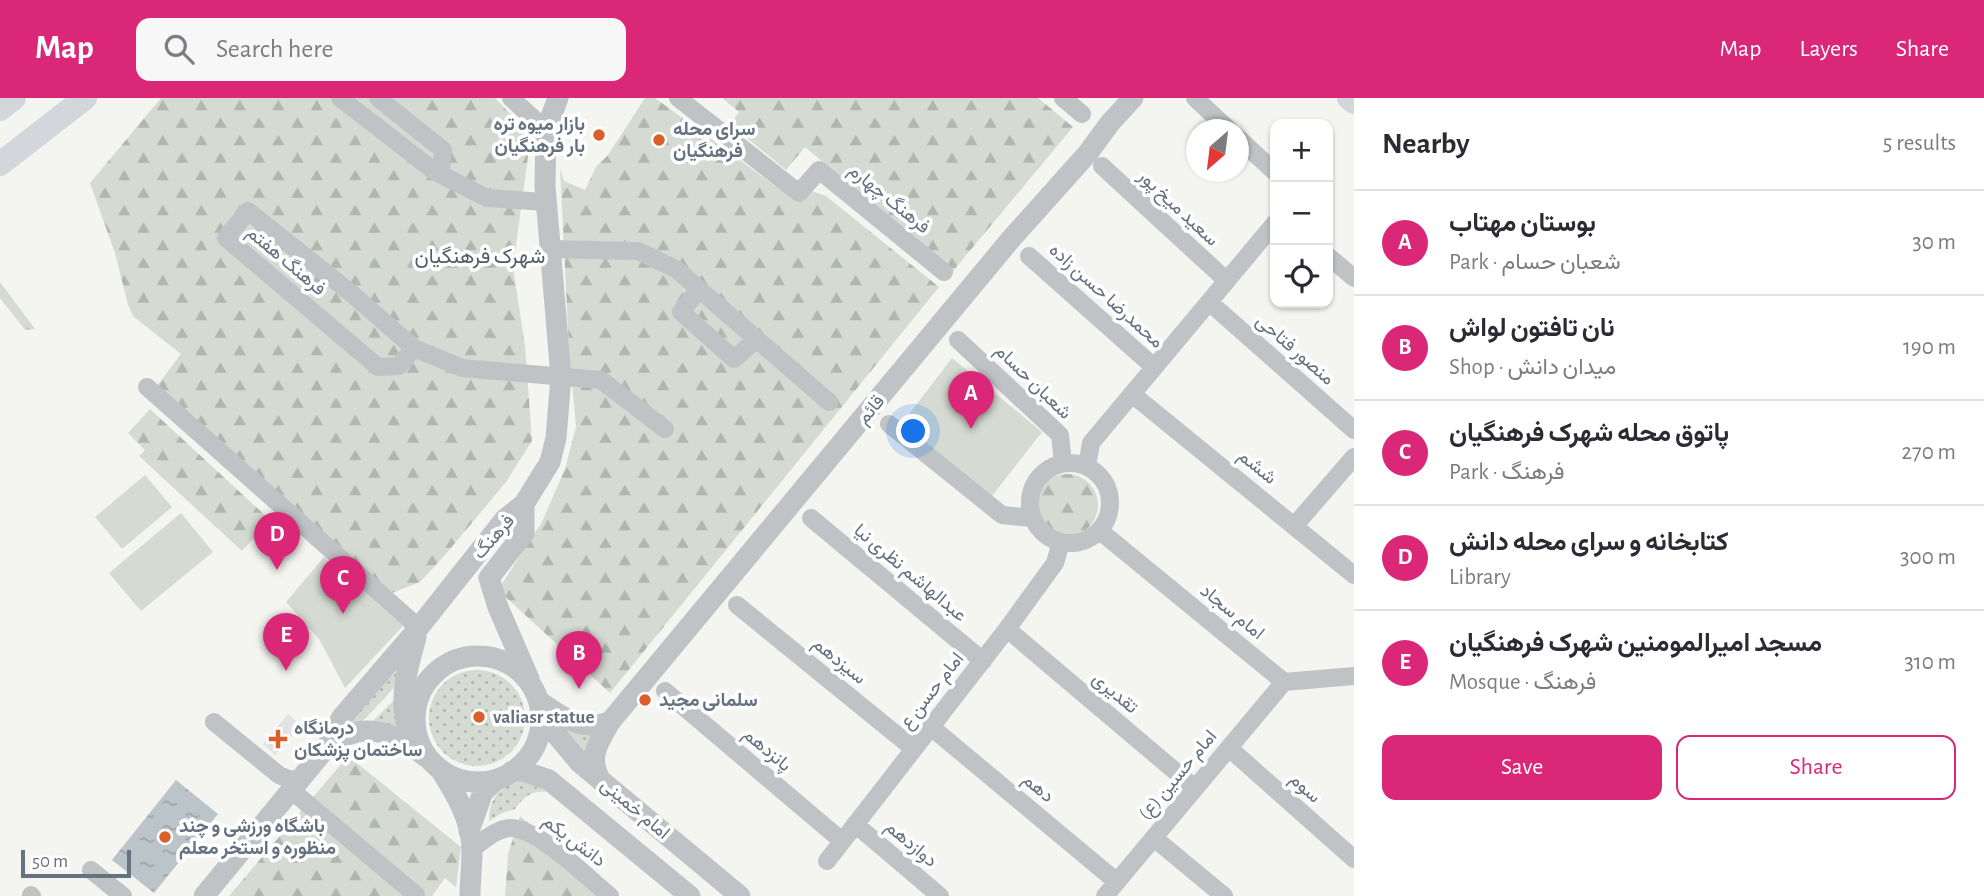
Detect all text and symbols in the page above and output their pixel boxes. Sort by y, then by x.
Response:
search box [136,18,626,81]
icon: search [160,30,198,68]
text: Map [35,32,94,65]
text: Search here [216,36,334,62]
text: Map [1719,37,1761,61]
text: Layers [1799,37,1858,61]
text: Share [1896,37,1949,61]
place label: بازار میوه تره بار فرهنگیان [494,115,585,158]
north arrow [1186,119,1249,182]
map controls [1270,119,1333,308]
button: + [1270,119,1333,182]
place label: سرای محله فرهنگیان [673,120,755,163]
marker: بازار میوه تره بار فرهنگیان [591,127,607,143]
text: Nearby [1382,129,1470,159]
marker: سرای محله فرهنگیان [651,132,667,148]
text: 5 results [1883,132,1956,155]
street label: فرهنگ چهارم [843,160,934,240]
street label: سعید میخ پور [1131,166,1222,252]
button: − [1270,182,1333,245]
text: بوستان مهتاب [1449,210,1596,236]
street label: فرهنگ هفتم [242,222,330,301]
text: A [1398,231,1412,254]
text: 30 m [1912,231,1956,254]
street label: محمدرضا حسن زاده [1045,240,1167,353]
button: locate [1270,245,1333,308]
district label: شهرک فرهنگیان [415,246,545,269]
text: Park · شعبان حسام [1449,251,1621,274]
street label: منصور فتاحی [1252,311,1338,390]
text: نان تافتون لواش [1449,315,1615,341]
text: B [1398,336,1412,359]
text: 190 m [1903,336,1956,359]
street label: شعبان حسام [990,341,1075,424]
text: Shop · میدان دانش [1449,356,1616,379]
pin: A [948,371,994,429]
street label: قائم [854,392,890,429]
your location [896,414,930,448]
text: پاتوق محله شهرک فرهنگیان [1449,420,1729,446]
text: C [1399,441,1411,464]
text: 270 m [1902,441,1956,464]
street label: ششم [1233,446,1280,489]
text: Park · فرهنگ [1449,461,1565,484]
street label: فرهنگ [469,510,519,564]
pin: D [254,512,300,570]
street label: عبدالهاشم نظری نیا [849,521,970,627]
text: کتابخانه و سرای محله دانش [1449,529,1728,555]
text: D [1397,546,1413,569]
text: 300 m [1900,546,1956,569]
pin: C [320,556,366,614]
text: Library [1449,566,1511,589]
street label: امام سجاد [1195,581,1267,645]
pin: E [263,613,309,671]
text: مسجد امیرالمومنین شهرک فرهنگیان [1449,630,1822,656]
pin: B [556,631,602,689]
street label: سیزدهم [807,634,869,690]
street label: امام حسن ع [896,649,969,734]
text: E [1399,651,1411,674]
text: 310 m [1904,651,1956,674]
street label: تقدیری [1088,669,1141,718]
text: Mosque · فرهنگ [1449,671,1596,694]
place label: سلمانی مجید [659,691,758,711]
marker: سلمانی مجید [637,692,653,708]
place label: valiasr statue [493,708,594,727]
marker: valiasr statue [471,709,487,725]
place label: درمانگاه ساختمان پزشکان [294,718,422,763]
street label: پانزدهم [737,725,795,778]
street label: امام حسین (ع) [1135,727,1222,825]
marker: درمانگاه ساختمان پزشکان [268,729,288,749]
button: Save [1382,735,1662,800]
button: Share [1676,735,1956,800]
street label: سوم [1284,769,1324,808]
street label: دهم [1017,770,1057,808]
street label: امام خمینی [596,775,673,845]
street label: دانش یکم [538,811,609,872]
place label: باشگاه ورزشی و چند منظوره و استخر معلم [179,816,336,860]
street label: دوازدهم [880,817,941,873]
marker: باشگاه ورزشی و چند منظوره و استخر معلم [157,829,173,845]
scale bar [21,847,131,879]
text: 50 m [32,852,68,871]

